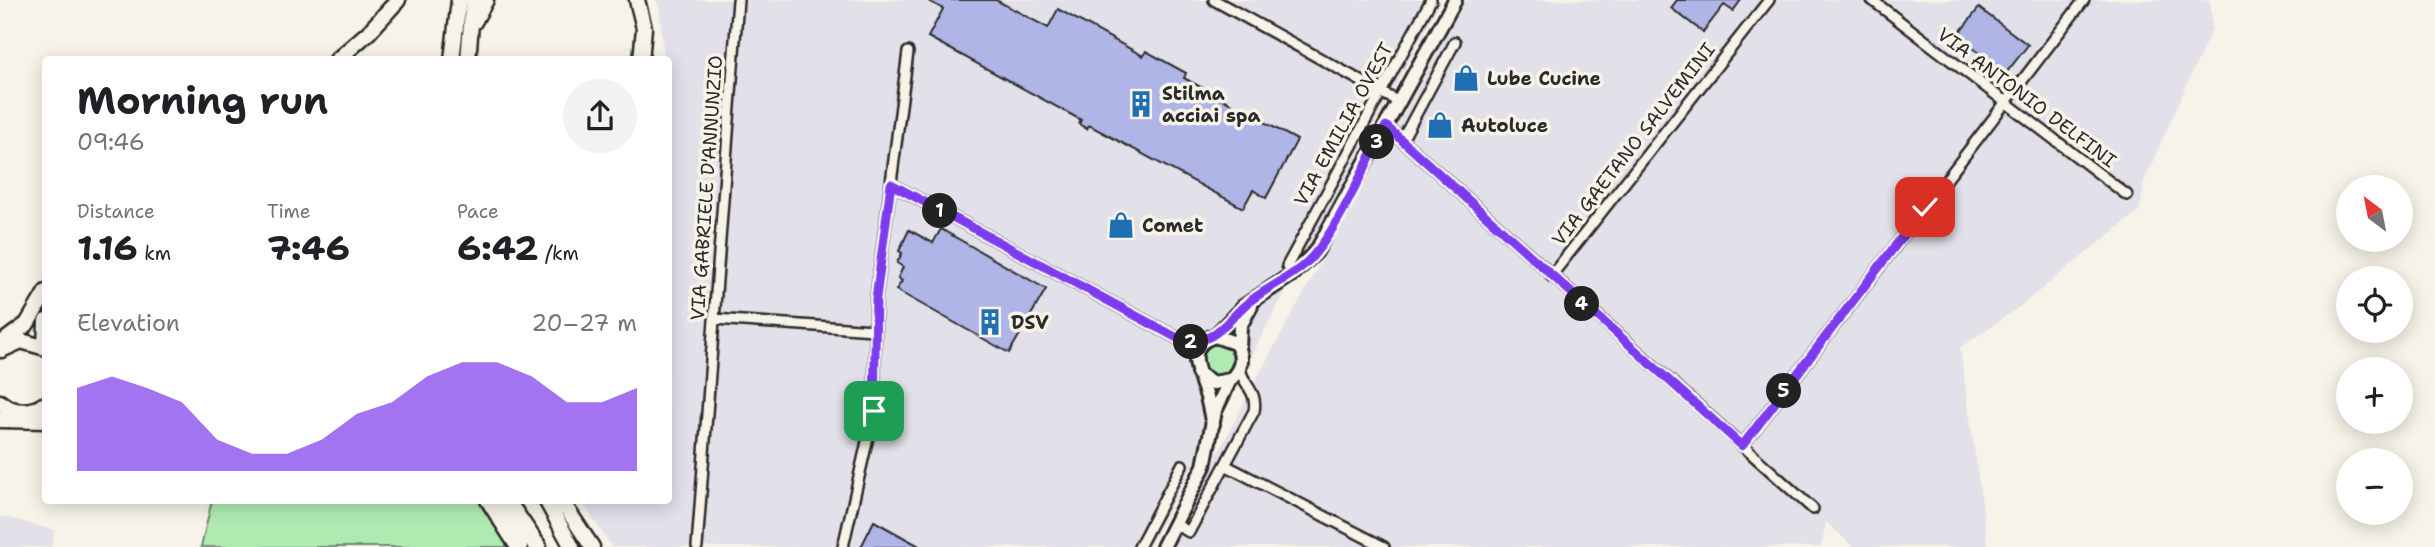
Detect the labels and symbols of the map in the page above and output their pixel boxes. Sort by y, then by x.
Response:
street label: VIA ANTONIO DELFINI [1932,22,2121,173]
street label: VIA EMILIA OVEST [1288,38,1399,210]
street label: VIA GAETANO SALVEMINI [1546,38,1721,251]
street label: VIA GABRIELE D'ANNUNZIO [685,55,728,322]
shop icon: Lube Cucine [1451,63,1481,93]
place label: Lube Cucine [1487,66,1601,91]
place label: Stilma acciai spa [1162,81,1260,128]
building icon: Stilma acciai spa [1126,89,1156,119]
shop icon: Autoluce [1425,110,1455,140]
place label: Autoluce [1461,113,1548,138]
pin: 3 [1360,124,1394,160]
north arrow [2336,175,2413,252]
pin [1895,177,1955,237]
pin: 1 [922,194,958,228]
shop icon: Comet [1106,210,1136,240]
place label: Comet [1142,213,1203,238]
pin: 4 [1564,286,1600,322]
building icon: DSV [975,307,1005,337]
place label: DSV [1011,310,1049,335]
pin: 2 [1174,324,1208,360]
pin: 5 [1766,374,1802,408]
pin [844,381,904,441]

